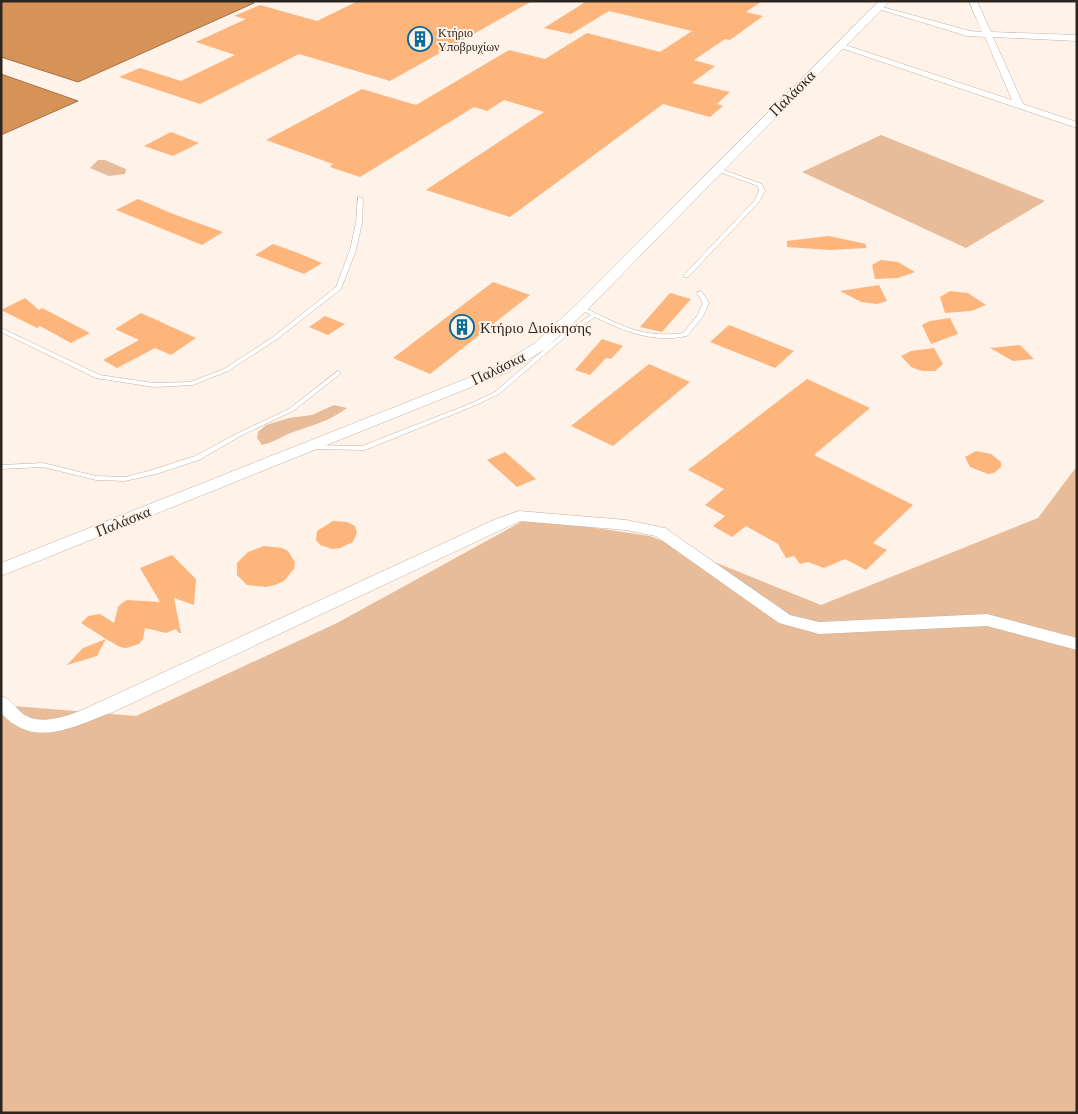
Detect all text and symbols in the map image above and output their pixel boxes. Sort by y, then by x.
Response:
place label: Κτήριο Υποβρυχίων [438,25,500,54]
building icon: Κτήριο Υποβρυχίων [407,26,433,52]
street label: Παλάσκα [765,66,819,120]
building icon: Κτήριο Διοίκησης [449,314,475,340]
place label: Κτήριο Διοίκησης [480,318,591,337]
street label: Παλάσκα [468,347,528,389]
street label: Παλάσκα [93,501,153,541]

